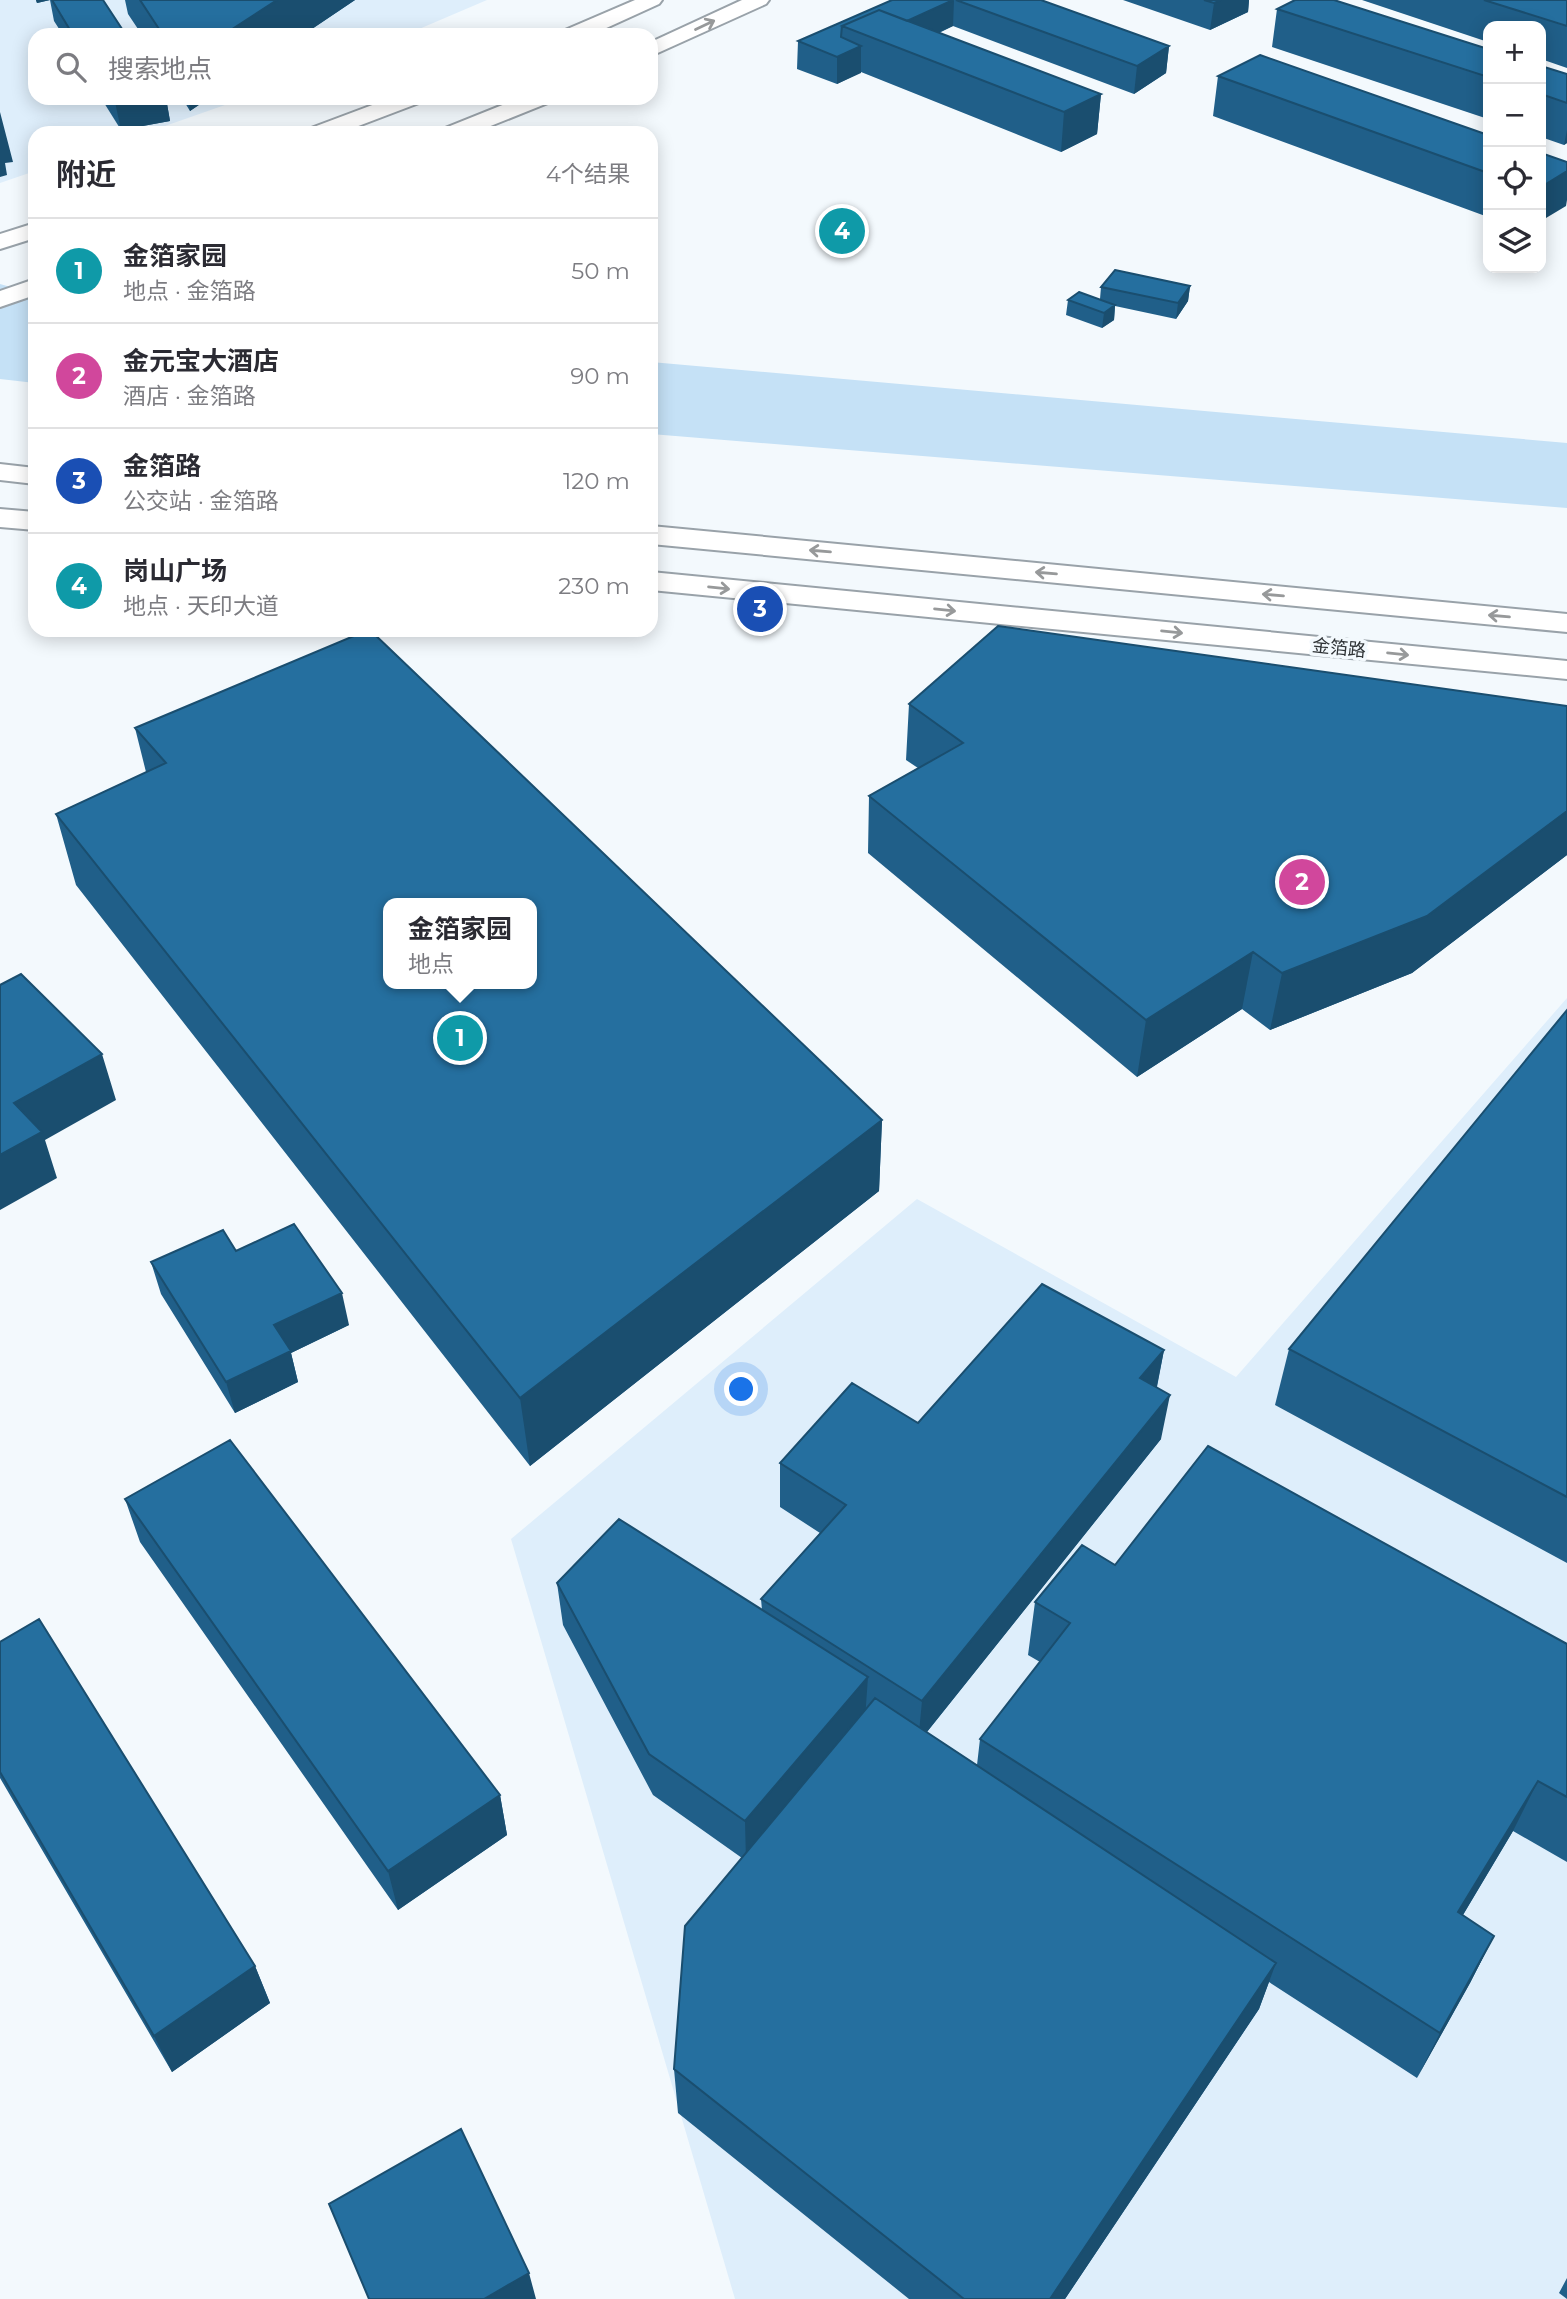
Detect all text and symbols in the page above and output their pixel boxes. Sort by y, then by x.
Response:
one-way arrow [694,18,715,31]
map controls [1483,21,1546,273]
button: + [1483,21,1546,84]
search box [28,28,658,105]
icon: search [52,48,90,86]
text: 搜索地点 [108,53,212,85]
button: − [1483,84,1546,147]
button: locate [1483,147,1546,210]
text: 附近 [56,156,116,193]
text: 4个结果 [546,160,630,188]
pin: 4 [819,205,865,257]
button: layers [1483,210,1546,273]
text: 金箔家园 [123,240,227,272]
text: 1 [74,257,84,285]
text: 50 m [571,257,630,285]
text: 地点 · 金箔路 [123,277,256,305]
text: 金元宝大酒店 [123,345,279,377]
text: 2 [72,362,86,390]
text: 90 m [570,362,630,390]
text: 酒店 · 金箔路 [123,382,256,410]
text: 金箔路 [123,450,201,482]
text: 3 [72,467,86,495]
text: 120 m [563,467,630,495]
text: 公交站 · 金箔路 [123,487,279,515]
one-way arrow [809,544,831,557]
text: 岗山广场 [123,555,227,587]
one-way arrow [1035,566,1058,579]
text: 4 [71,572,87,600]
text: 230 m [558,572,630,600]
one-way arrow [707,582,730,595]
pin: 3 [737,583,783,635]
one-way arrow [1262,588,1284,601]
text: 地点 · 天印大道 [123,592,279,620]
one-way arrow [934,604,956,617]
one-way arrow [1488,610,1511,623]
one-way arrow [1160,626,1183,639]
street label: 金箔路 [1311,634,1367,662]
one-way arrow [1386,648,1409,661]
pin: 2 [1279,856,1325,908]
popup [383,898,537,989]
text: 金箔家园 [408,913,512,945]
text: 地点 [408,950,454,978]
pin: 1 [437,1012,483,1064]
your location [724,1372,758,1406]

